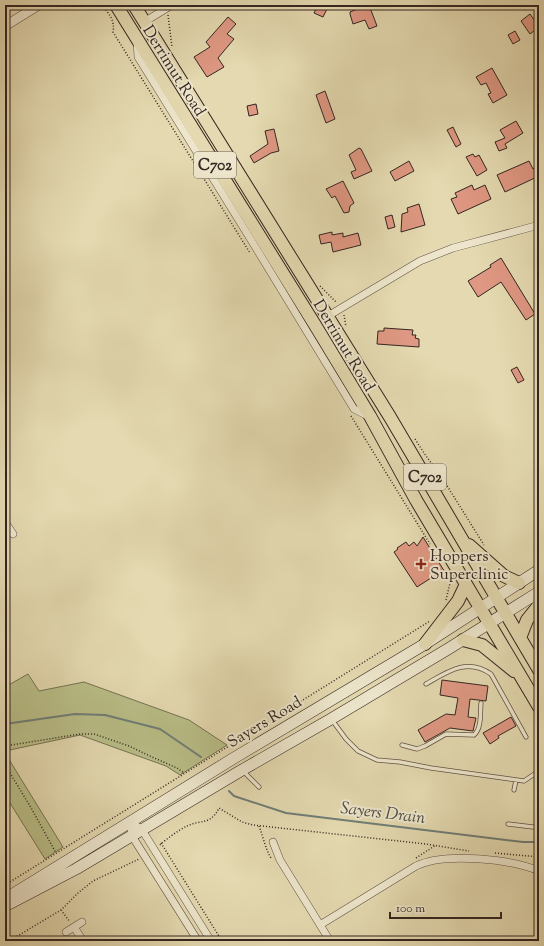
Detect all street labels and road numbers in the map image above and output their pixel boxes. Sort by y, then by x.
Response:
street label: Derrimut Road [136,21,210,121]
road number: C702 [194,152,236,178]
street label: Derrimut Road [306,296,379,397]
road number: C702 [404,464,446,490]
street label: Sayers Road [224,692,307,754]

